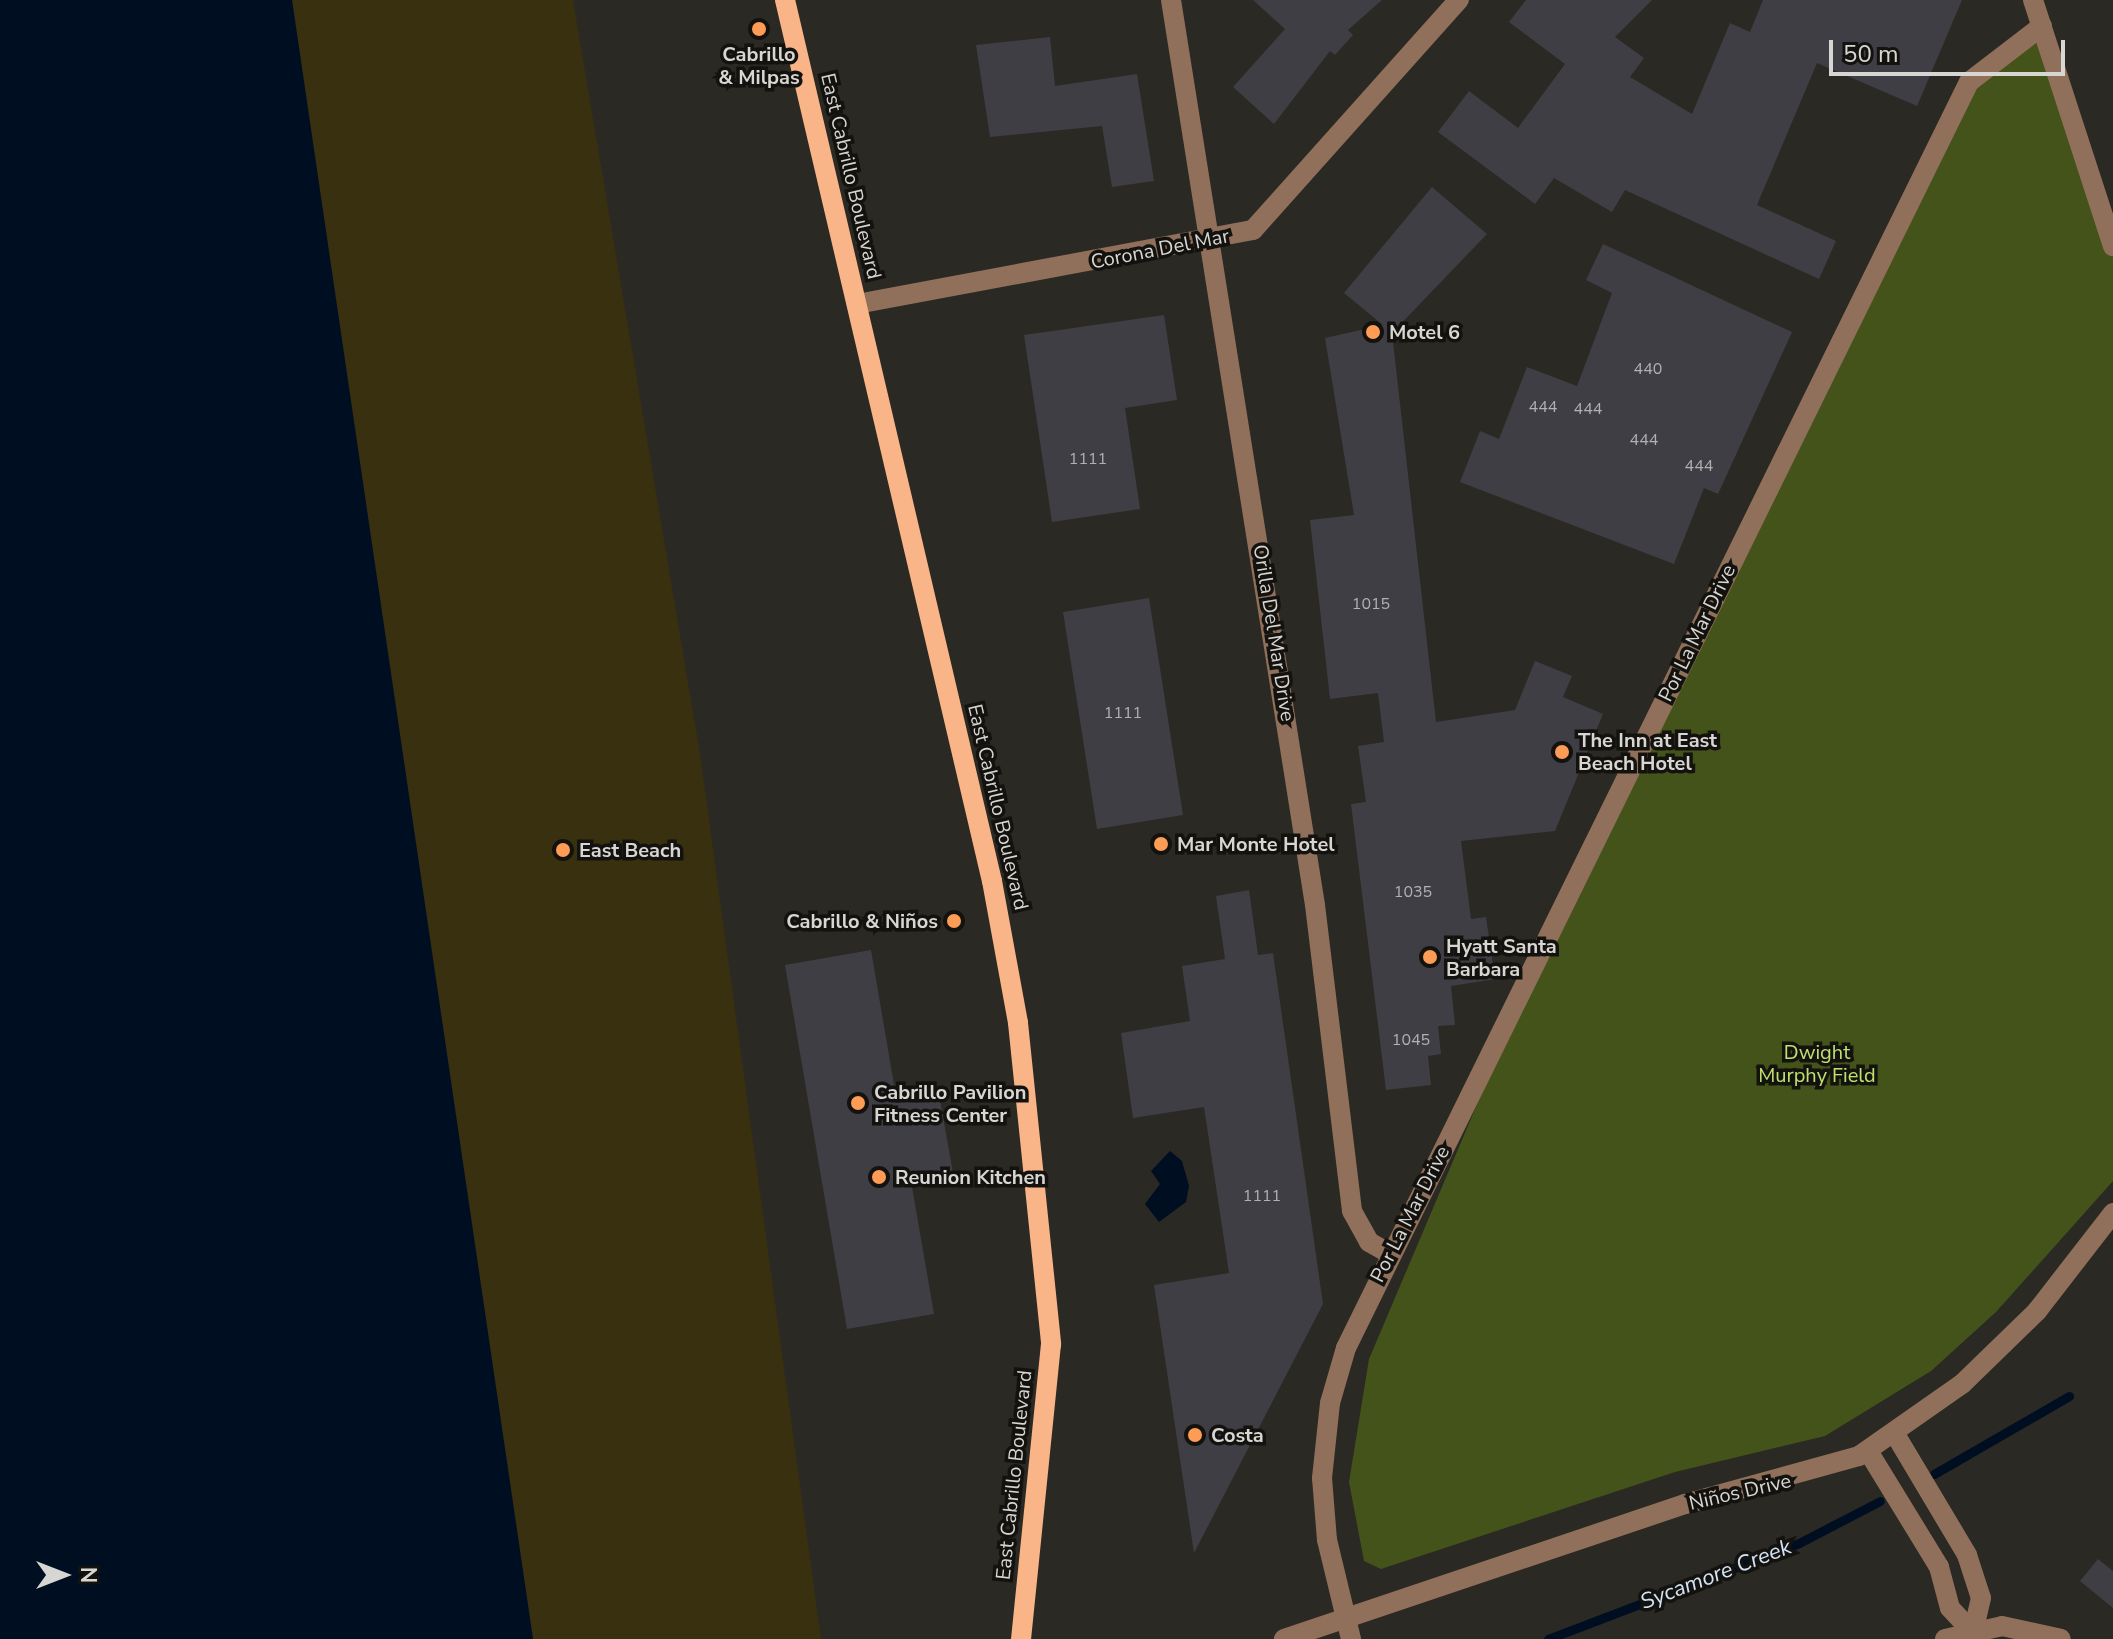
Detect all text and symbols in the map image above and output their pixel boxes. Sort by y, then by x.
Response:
marker: Cabrillo & Milpas [750,20,768,38]
scale bar [1833,24,2069,74]
text: 50 m [1843,38,1899,70]
place label: Cabrillo & Milpas [718,42,800,89]
street label: East Cabrillo Boulevard [816,71,886,281]
street label: Corona Del Mar [1089,224,1231,274]
place label: Motel 6 [1389,320,1460,344]
marker: Motel 6 [1364,323,1382,341]
house number: 440 [1634,359,1662,379]
house number: 444 [1529,397,1557,417]
house number: 444 [1574,399,1602,419]
house number: 444 [1630,430,1658,450]
house number: 1111 [1069,449,1107,469]
house number: 444 [1685,456,1713,476]
street label: Orilla Del Mar Drive [1248,543,1300,723]
street label: Por La Mar Drive [1653,560,1741,706]
house number: 1015 [1352,594,1390,614]
street label: East Cabrillo Boulevard [963,702,1033,912]
house number: 1111 [1104,703,1142,723]
place label: The Inn at East Beach Hotel [1578,728,1717,775]
marker: The Inn at East Beach Hotel [1553,743,1571,761]
place label: Mar Monte Hotel [1177,832,1335,856]
marker: Mar Monte Hotel [1152,835,1170,853]
place label: East Beach [579,838,681,862]
marker: East Beach [554,841,572,859]
house number: 1035 [1394,882,1432,902]
place label: Cabrillo & Niños [786,909,938,933]
marker: Cabrillo & Niños [945,912,963,930]
place label: Hyatt Santa Barbara [1446,934,1557,981]
marker: Hyatt Santa Barbara [1421,948,1439,966]
house number: 1045 [1392,1030,1430,1050]
park label: Dwight Murphy Field [1758,1041,1876,1088]
place label: Cabrillo Pavilion Fitness Center [874,1080,1026,1127]
marker: Cabrillo Pavilion Fitness Center [849,1094,867,1112]
street label: Por La Mar Drive [1365,1142,1455,1286]
place label: Reunion Kitchen [895,1165,1046,1189]
marker: Reunion Kitchen [870,1168,888,1186]
house number: 1111 [1243,1186,1281,1206]
street label: East Cabrillo Boulevard [991,1369,1037,1581]
place label: Costa [1211,1423,1264,1447]
marker: Costa [1186,1426,1204,1444]
street label: Niños Drive [1687,1469,1793,1515]
water label: Sycamore Creek [1637,1534,1795,1616]
north arrow [24,1535,104,1615]
text: N [73,1567,103,1583]

